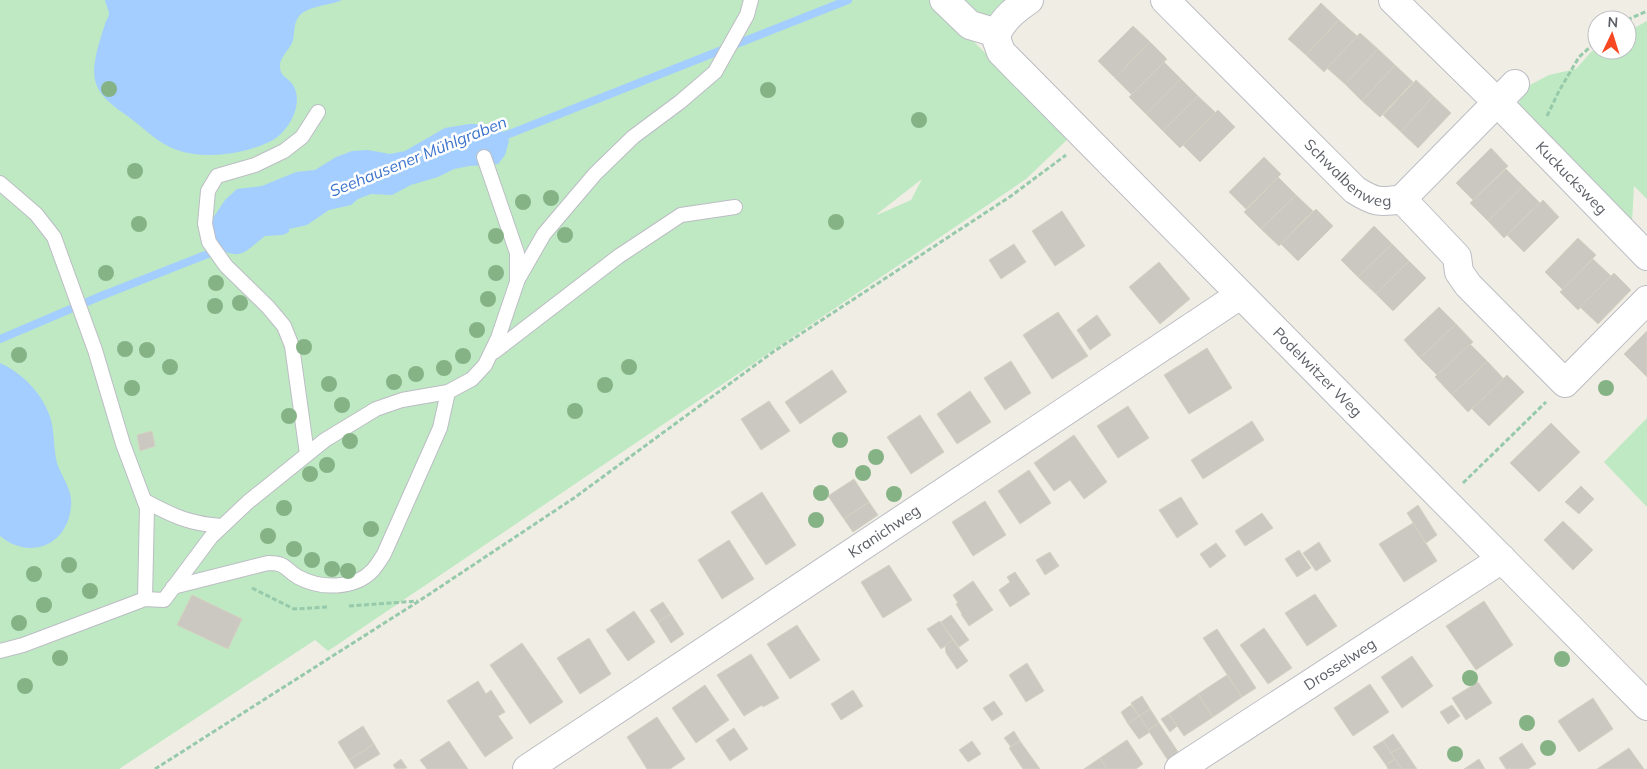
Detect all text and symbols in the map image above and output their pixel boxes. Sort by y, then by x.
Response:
north arrow [1587,10,1637,60]
text: N [1607,13,1619,31]
water label: Seehausener Mühlgraben [327,111,509,201]
street label: Schwalbenweg [1300,135,1392,210]
street label: Kuckucksweg [1532,137,1611,218]
street label: Podelwitzer Weg [1269,323,1366,421]
street label: Kranichweg [844,500,924,562]
street label: Drosselweg [1300,634,1379,694]

